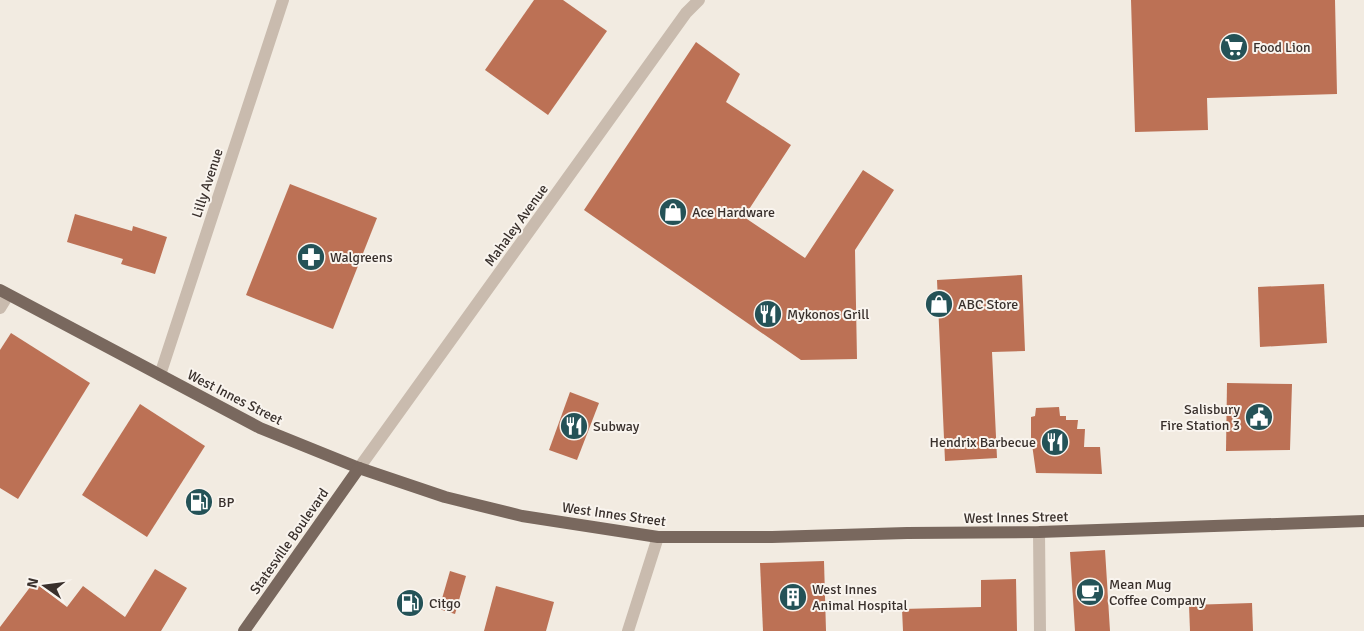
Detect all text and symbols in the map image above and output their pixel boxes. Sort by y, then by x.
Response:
supermarket icon: Food Lion [1219,32,1249,62]
place label: Food Lion [1253,39,1311,56]
street label: Lilly Avenue [188,146,227,220]
street label: Mahaley Avenue [481,181,552,270]
shop icon: Ace Hardware [658,197,688,227]
place label: Ace Hardware [692,204,775,221]
pharmacy icon: Walgreens [296,242,326,272]
place label: Walgreens [330,249,393,266]
shop icon: ABC Store [924,289,954,319]
place label: ABC Store [958,296,1018,313]
restaurant icon: Mykonos Grill [753,299,783,329]
place label: Mykonos Grill [787,306,869,323]
street label: West Innes Street [184,366,285,429]
place label: Salisbury Fire Station 3 [1160,401,1240,434]
public building icon: Salisbury Fire Station 3 [1244,402,1274,432]
restaurant icon: Subway [559,411,589,441]
place label: Subway [593,418,640,435]
restaurant icon: Hendrix Barbecue [1040,427,1070,457]
place label: Hendrix Barbecue [930,434,1036,451]
street label: Statesville Boulevard [246,485,332,598]
fuel station icon: BP [184,487,214,517]
place label: BP [218,494,234,511]
street label: West Innes Street [561,499,667,530]
street label: West Innes Street [964,508,1069,527]
north arrow [20,561,70,611]
text: N [23,576,42,590]
place label: Mean Mug Coffee Company [1109,576,1206,609]
cafe icon: Mean Mug Coffee Company [1075,577,1105,607]
place label: West Innes Animal Hospital [812,581,908,614]
building icon: West Innes Animal Hospital [778,582,808,612]
fuel station icon: Citgo [395,588,425,618]
place label: Citgo [429,595,461,612]

